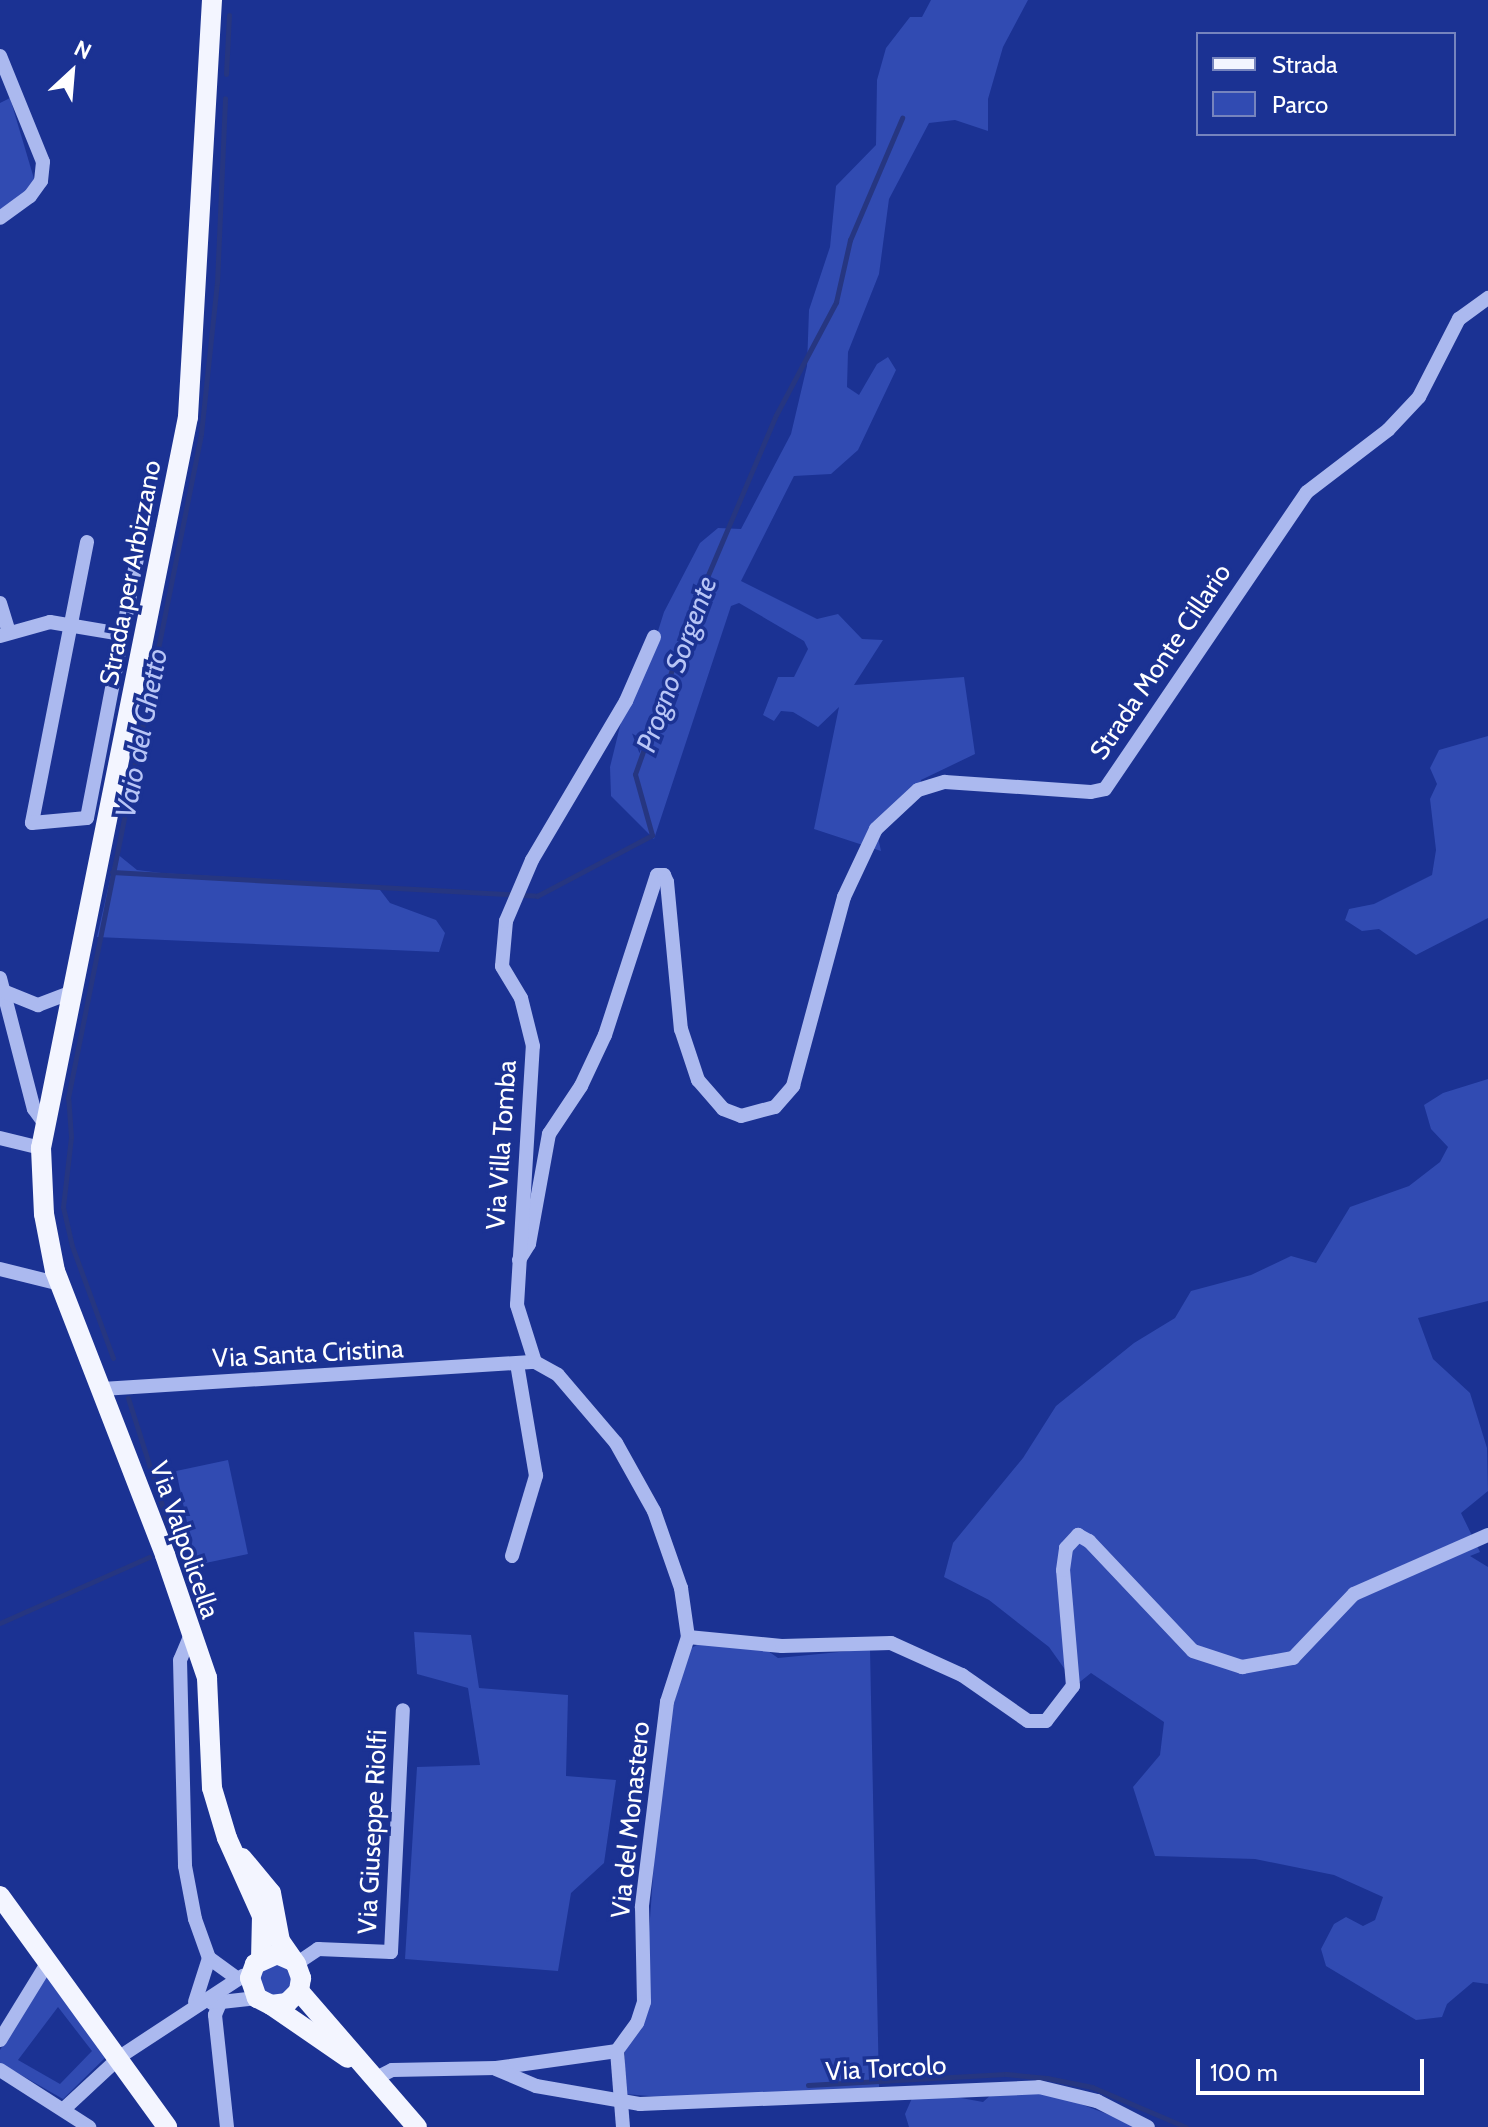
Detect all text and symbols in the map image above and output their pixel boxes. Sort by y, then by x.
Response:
north arrow [32,32,112,112]
legend [1196,32,1456,136]
text: N [70,34,96,66]
text: Strada [1272,50,1338,79]
text: Parco [1272,90,1328,119]
street label: Strada per Arbizzano [94,458,168,688]
street label: Strada Monte Cillario [1084,558,1238,766]
water label: Progno Sorgente [629,572,723,756]
water label: Vaio del Ghetto [108,645,174,821]
street label: Via Villa Tomba [481,1059,523,1231]
street label: Via Santa Cristina [212,1333,404,1375]
street label: Via Valpolicella [142,1457,226,1623]
street label: Via del Monastero [605,1720,657,1920]
street label: Via Giuseppe Riolfi [352,1729,394,1935]
scale bar [1200,2043,1428,2093]
street label: Via Torcolo [825,2050,947,2088]
text: 100 m [1210,2058,1278,2087]

